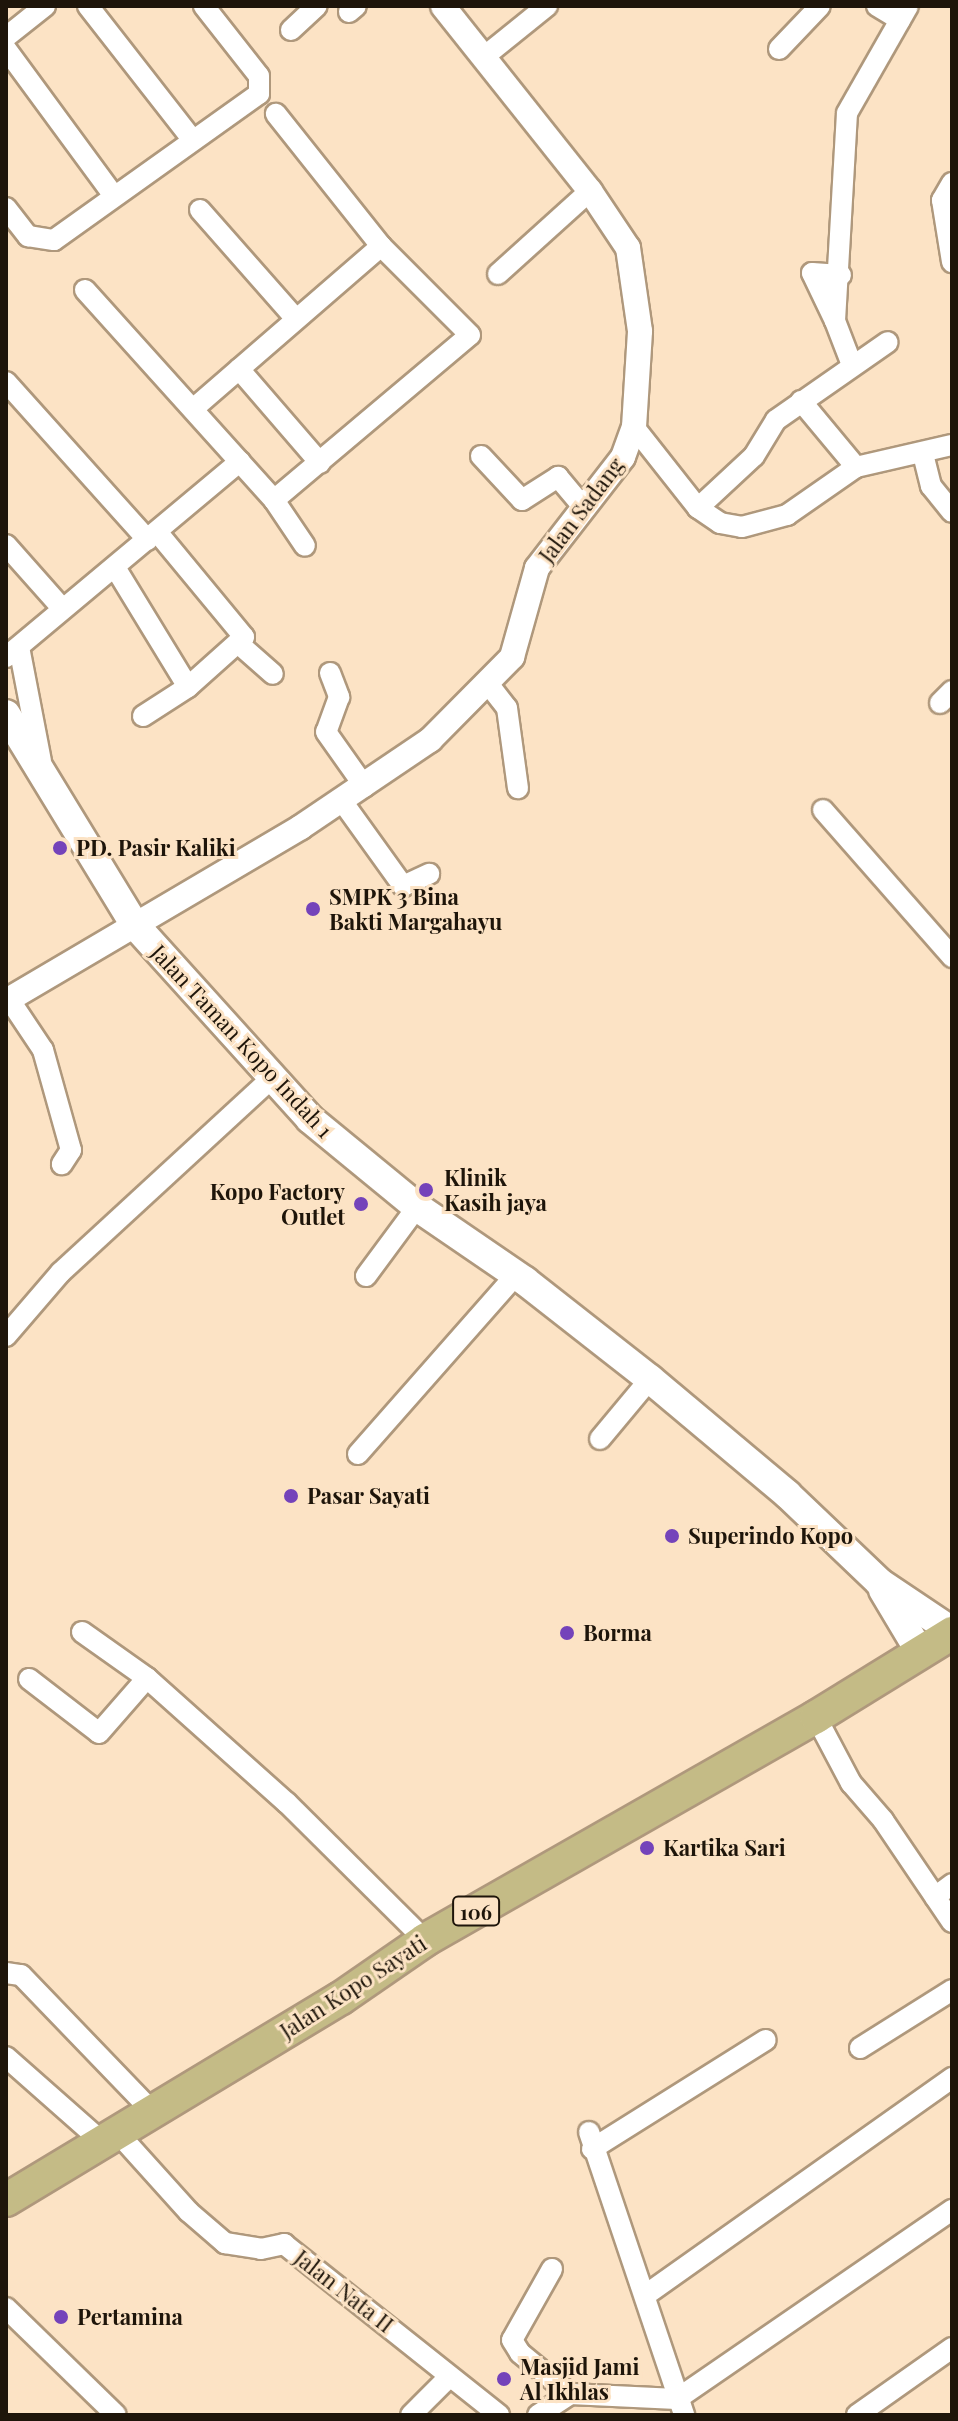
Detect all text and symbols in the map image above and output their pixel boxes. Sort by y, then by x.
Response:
street label: Jalan Sadang [533,452,629,568]
place label: PD. Pasir Kaliki [76,835,236,861]
marker: PD. Pasir Kaliki [51,839,69,857]
place label: SMPK 3 Bina Bakti Margahayu [329,883,502,934]
marker: SMPK 3 Bina Bakti Margahayu [304,900,322,918]
street label: Jalan Taman Kopo Indah 1 [146,939,338,1143]
place label: Klinik Kasih jaya [444,1164,547,1216]
place label: Kopo Factory Outlet [210,1178,345,1230]
marker: Klinik Kasih jaya [415,1179,437,1201]
marker: Kopo Factory Outlet [352,1195,370,1213]
place label: Pasar Sayati [307,1483,430,1509]
marker: Pasar Sayati [282,1487,300,1505]
place label: Superindo Kopo [688,1523,853,1549]
marker: Superindo Kopo [663,1527,681,1545]
place label: Borma [583,1620,652,1646]
marker: Borma [558,1624,576,1642]
place label: Kartika Sari [663,1835,786,1861]
marker: Kartika Sari [638,1839,656,1857]
road number: 106 [452,1895,500,1927]
street label: Jalan Kopo Sayati [275,1930,431,2044]
street label: Jalan Nata II [289,2244,399,2338]
place label: Pertamina [77,2304,183,2330]
marker: Pertamina [52,2308,70,2326]
place label: Masjid Jami Al Ikhlas [520,2353,639,2404]
marker: Masjid Jami Al Ikhlas [495,2370,513,2388]

